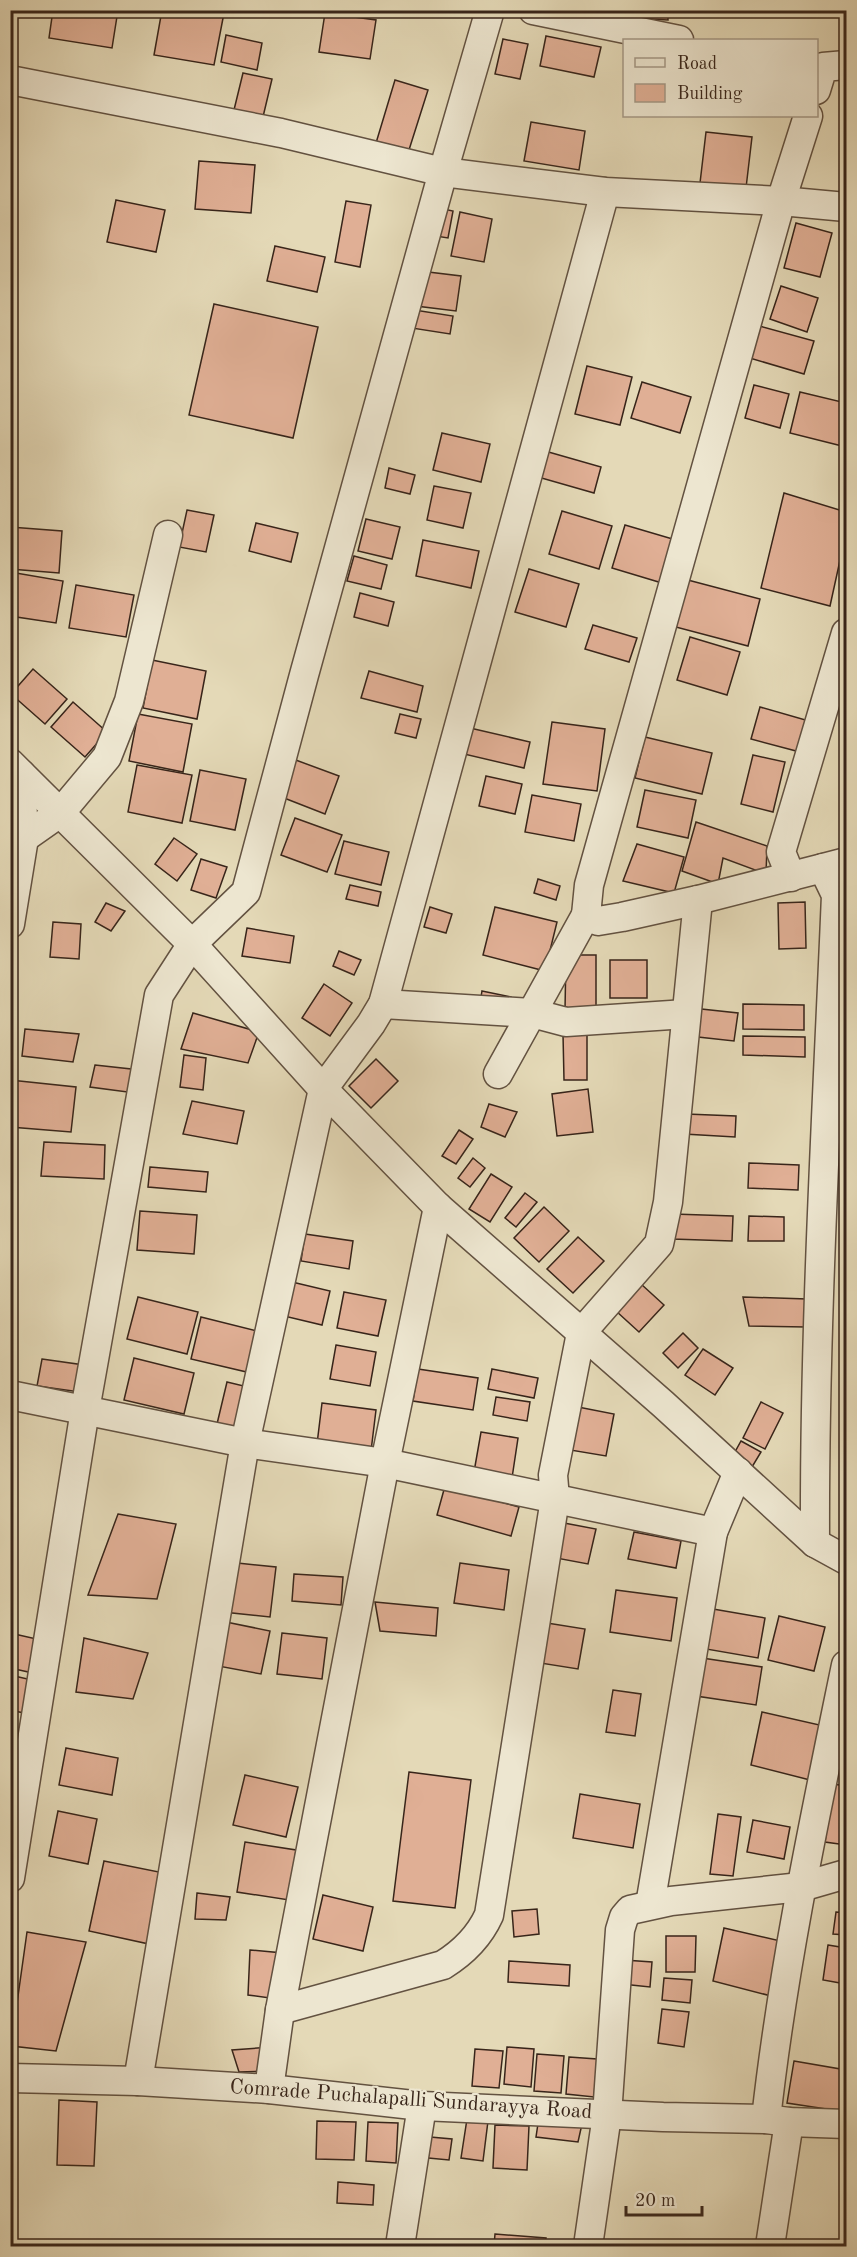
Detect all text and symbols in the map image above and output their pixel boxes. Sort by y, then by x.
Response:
legend [623,39,818,117]
text: Road [677,55,717,73]
text: Building [677,85,743,103]
street label: Comrade Puchalapalli Sundarayya Road [229,2077,593,2123]
scale bar [626,2179,702,2217]
text: 20 m [635,2192,675,2210]

